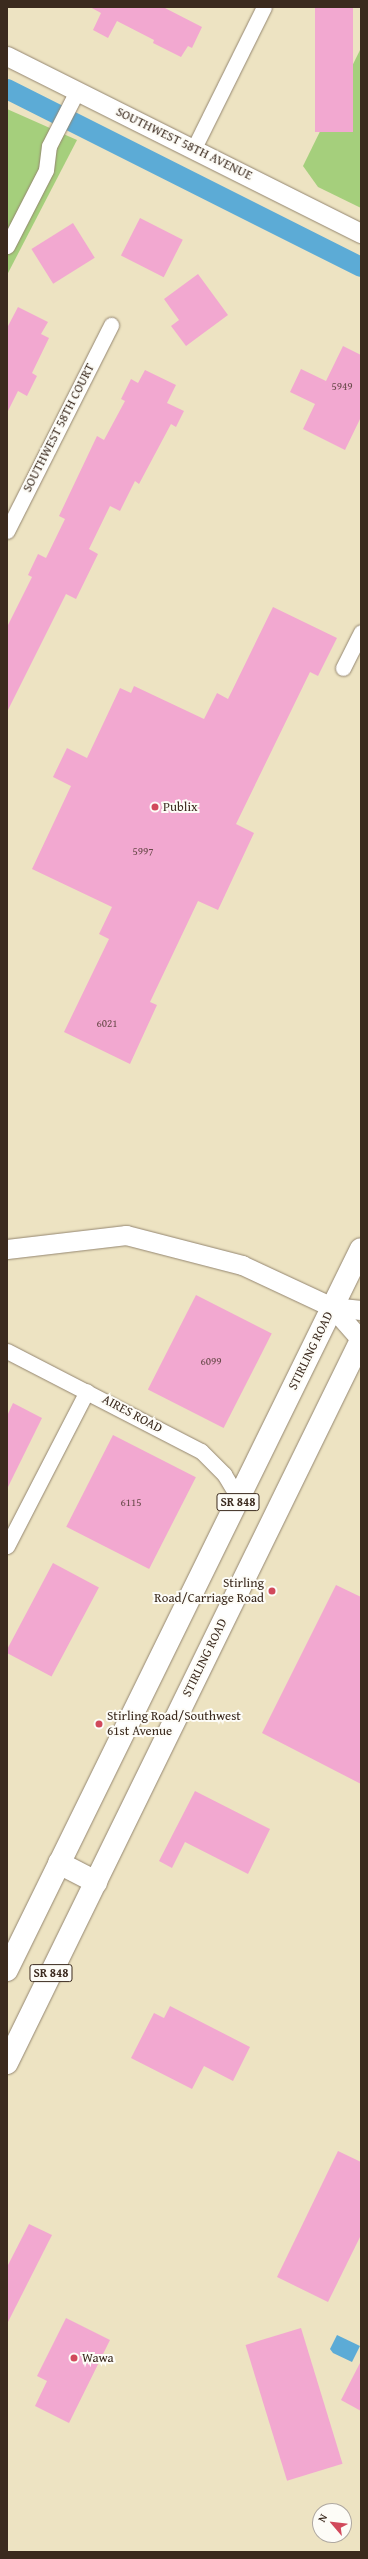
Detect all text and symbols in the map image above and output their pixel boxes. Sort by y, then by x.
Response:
street label: SOUTHWEST 58TH AVENUE [113,104,255,184]
street label: SOUTHWEST 58TH COURT [20,361,98,495]
house number: 5949 [331,379,353,393]
place label: Publix [163,799,198,815]
marker: Publix [150,802,160,812]
house number: 5997 [132,844,154,858]
house number: 6021 [96,1016,118,1030]
street label: STIRLING ROAD [285,1309,337,1393]
house number: 6099 [200,1354,222,1368]
street label: AIRES ROAD [99,1392,165,1436]
road number: SR 848 [216,1492,260,1512]
house number: 6115 [120,1495,142,1509]
place label: Stirling Road/Carriage Road [154,1576,264,1607]
marker: Stirling Road/Carriage Road [267,1586,277,1596]
street label: STIRLING ROAD [179,1616,231,1700]
place label: Stirling Road/Southwest 61st Avenue [107,1709,241,1740]
marker: Stirling Road/Southwest 61st Avenue [94,1719,104,1729]
road number: SR 848 [29,1963,73,1983]
place label: Wawa [82,2350,114,2366]
marker: Wawa [69,2353,79,2363]
north arrow [312,2503,352,2543]
text: N [313,2511,331,2525]

